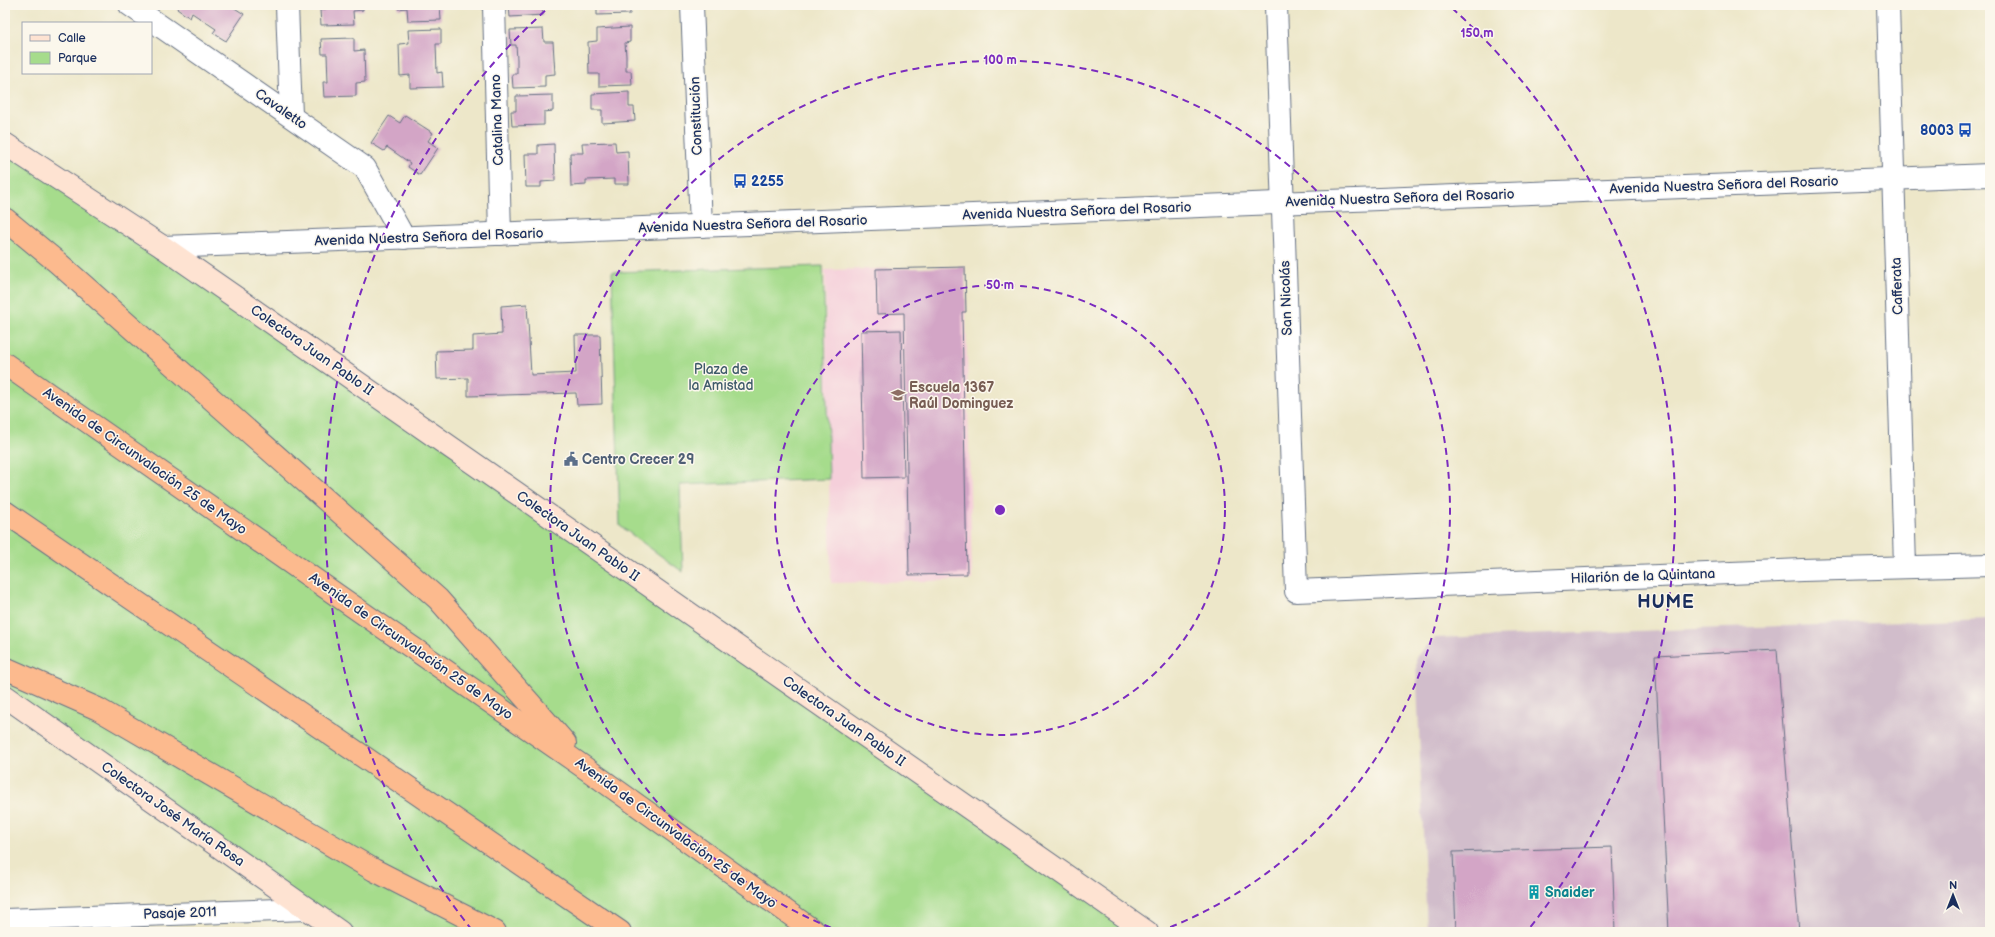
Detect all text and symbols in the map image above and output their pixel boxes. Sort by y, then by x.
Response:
legend [22,22,152,74]
text: 150 m [1461,26,1493,41]
text: Calle [58,31,86,46]
text: Parque [58,51,97,66]
text: 100 m [983,53,1017,68]
street label: Catalina Mano [487,74,507,166]
street label: Constitución [686,76,706,156]
street label: Cavaletto [252,85,310,133]
place label: 8003 [1920,122,1954,139]
bus stop icon: 8003 [1957,122,1973,138]
bus stop icon: 2255 [732,173,748,189]
place label: 2255 [751,173,784,190]
street label: Avenida Nuestra Señora del Rosario [1609,173,1839,197]
street label: Avenida Nuestra Señora del Rosario [1285,186,1515,210]
street label: Avenida Nuestra Señora del Rosario [962,199,1192,223]
street label: Avenida Nuestra Señora del Rosario [638,212,868,236]
street label: Avenida Nuestra Señora del Rosario [314,225,544,249]
street label: Cafferata [1887,257,1907,315]
street label: San Nicolás [1276,260,1296,336]
text: 50 m [986,278,1014,293]
street label: Colectora Juan Pablo II [247,301,377,399]
park label: Plaza de la Amistad [689,361,753,394]
place label: Escuela 1367 Raúl Dominguez [909,379,1013,412]
street label: Avenida de Circunvalación 25 de Mayo [40,384,250,538]
school or university icon: Escuela 1367 Raúl Dominguez [890,387,906,403]
public building icon: Centro Crecer 29 [563,451,579,467]
place label: Centro Crecer 29 [582,451,694,468]
street label: Colectora Juan Pablo II [513,487,643,585]
centre of rings [993,503,1007,517]
street label: Hilarión de la Quintana [1570,565,1716,587]
street label: Avenida de Circunvalación 25 de Mayo [306,569,516,723]
district label: HUME [1637,592,1695,613]
street label: Colectora Juan Pablo II [779,672,909,770]
street label: Avenida de Circunvalación 25 de Mayo [572,754,780,912]
street label: Colectora José María Rosa [98,758,248,870]
north arrow [1933,875,1973,915]
text: N [1949,879,1957,892]
building icon: Snaider [1526,884,1542,900]
place label: Snaider [1545,884,1595,901]
street label: Pasaje 2011 [143,903,217,923]

